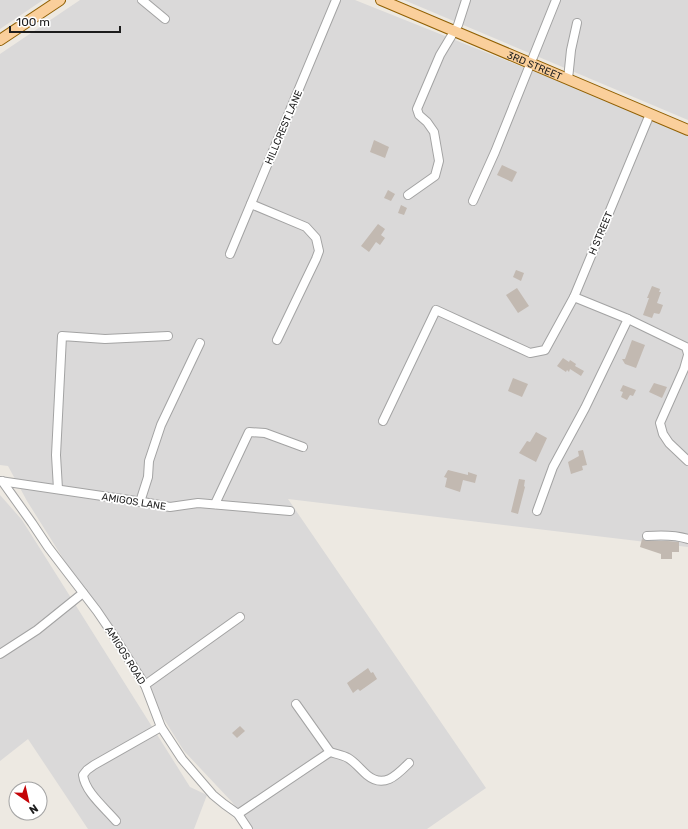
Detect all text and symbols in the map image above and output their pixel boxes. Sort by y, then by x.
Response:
scale bar [10,8,120,34]
text: 100 m [16,15,50,29]
street label: 3RD STREET [505,49,564,83]
street label: HILLCREST LANE [263,88,305,166]
street label: H STREET [586,210,616,257]
street label: AMIGOS LANE [101,491,167,513]
street label: AMIGOS ROAD [102,624,148,687]
north arrow [8,781,48,821]
text: N [26,801,40,817]

